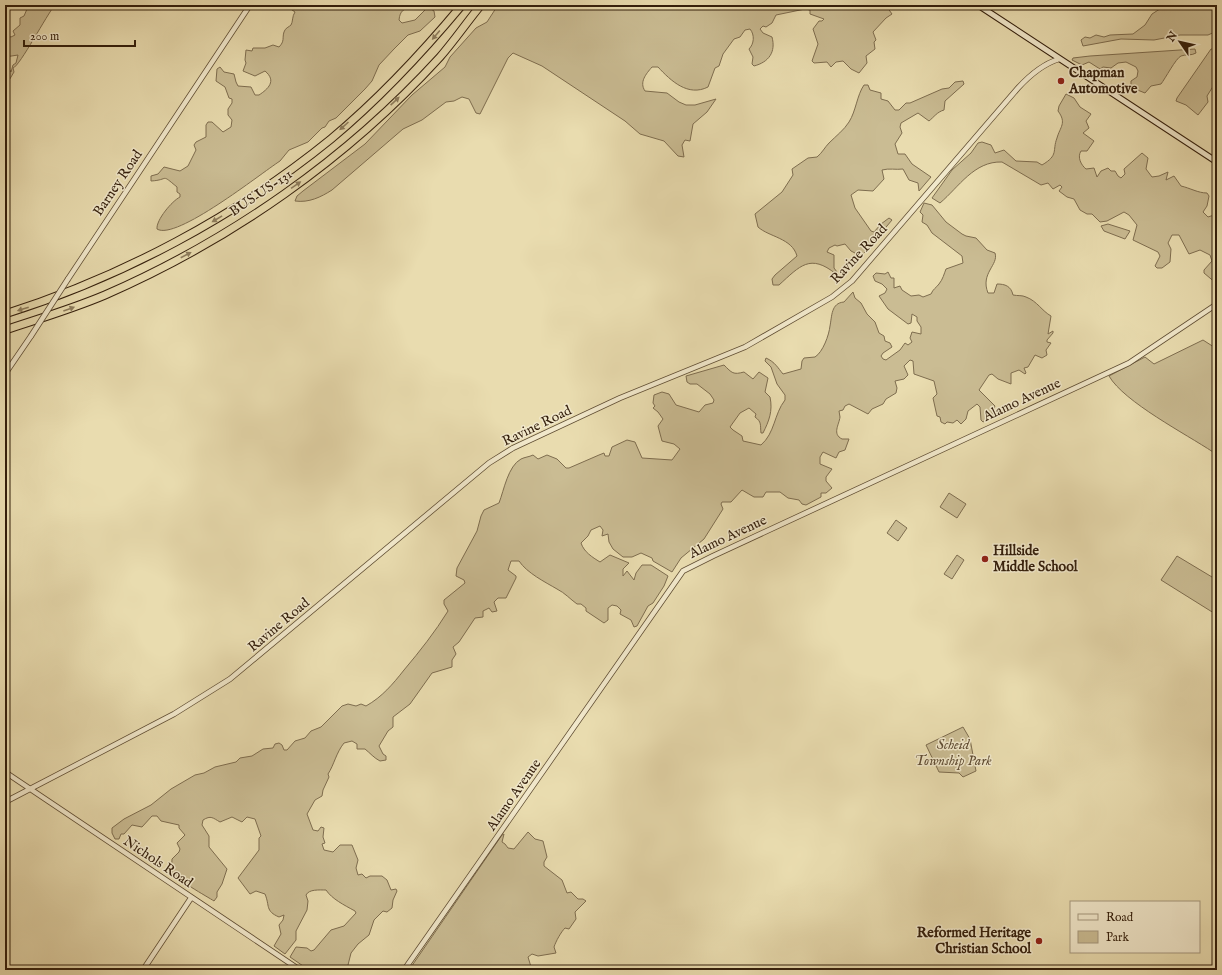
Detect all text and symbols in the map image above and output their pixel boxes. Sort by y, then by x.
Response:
scale bar [24,22,135,48]
north arrow [1160,22,1200,62]
text: 200 m [30,29,59,44]
one-way arrow [432,29,441,40]
text: N [1164,29,1181,46]
place label: Chapman Automotive [1068,64,1138,98]
marker: Chapman Automotive [1056,76,1066,86]
one-way arrow [390,96,400,106]
one-way arrow [339,122,349,131]
street label: Barney Road [89,146,147,220]
street label: BUS US-131 [226,165,296,221]
one-way arrow [291,181,302,189]
one-way arrow [212,215,222,223]
street label: Ravine Road [827,220,892,288]
one-way arrow [181,251,192,258]
one-way arrow [16,306,28,312]
one-way arrow [63,306,75,312]
street label: Alamo Avenue [979,374,1064,426]
street label: Ravine Road [499,401,575,451]
street label: Alamo Avenue [685,511,770,563]
place label: Hillside Middle School [993,542,1079,576]
marker: Hillside Middle School [980,554,990,564]
street label: Ravine Road [244,594,314,656]
park label: Scheid Township Park [914,736,992,770]
street label: Alamo Avenue [482,755,546,835]
street label: Nichols Road [120,832,197,892]
legend [1070,901,1200,953]
text: Road [1106,910,1134,925]
place label: Reformed Heritage Christian School [917,924,1032,958]
text: Park [1106,930,1129,945]
marker: Reformed Heritage Christian School [1034,936,1044,946]

